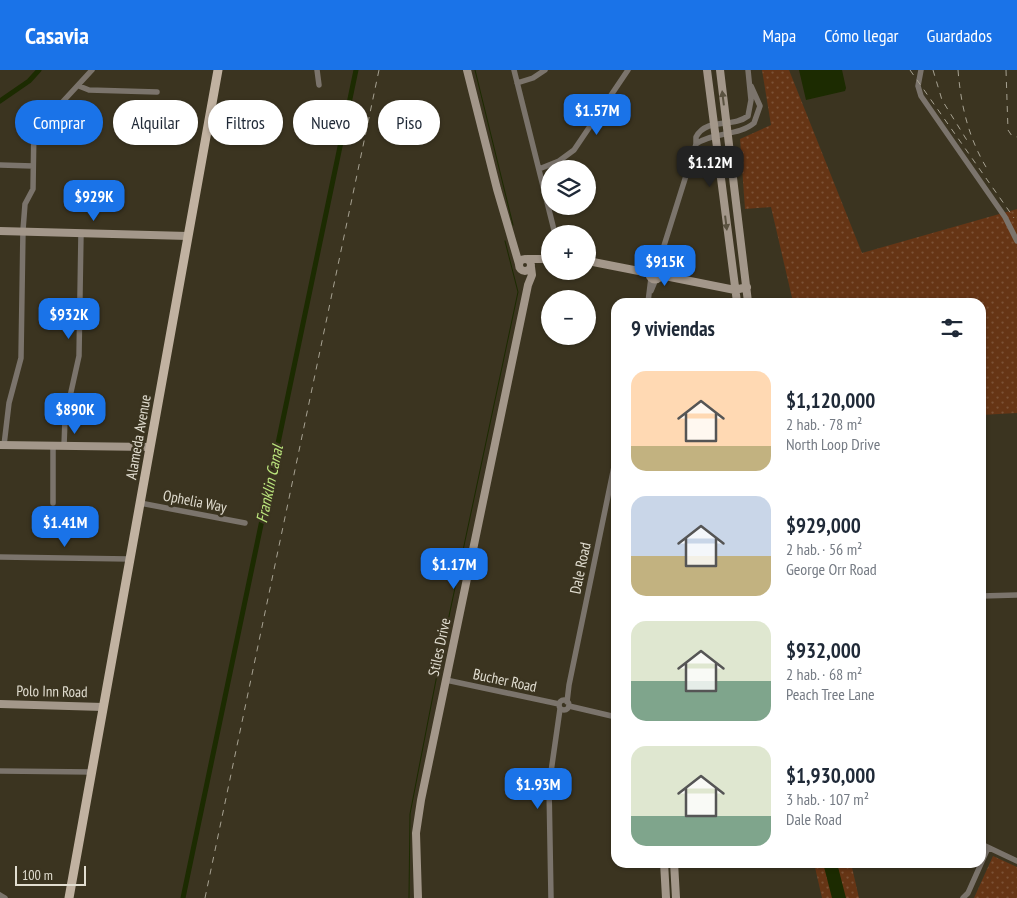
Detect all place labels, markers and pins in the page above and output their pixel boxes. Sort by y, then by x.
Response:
pin: $1.57M [556,93,638,136]
pin: $1.12M [669,146,751,188]
pin: $929K [59,180,129,222]
pin: $915K [630,244,700,287]
pin: $932K [34,298,104,340]
pin: $890K [40,392,110,435]
pin: $1.41M [24,506,106,548]
pin: $1.17M [413,548,495,590]
pin: $1.93M [497,768,579,810]

